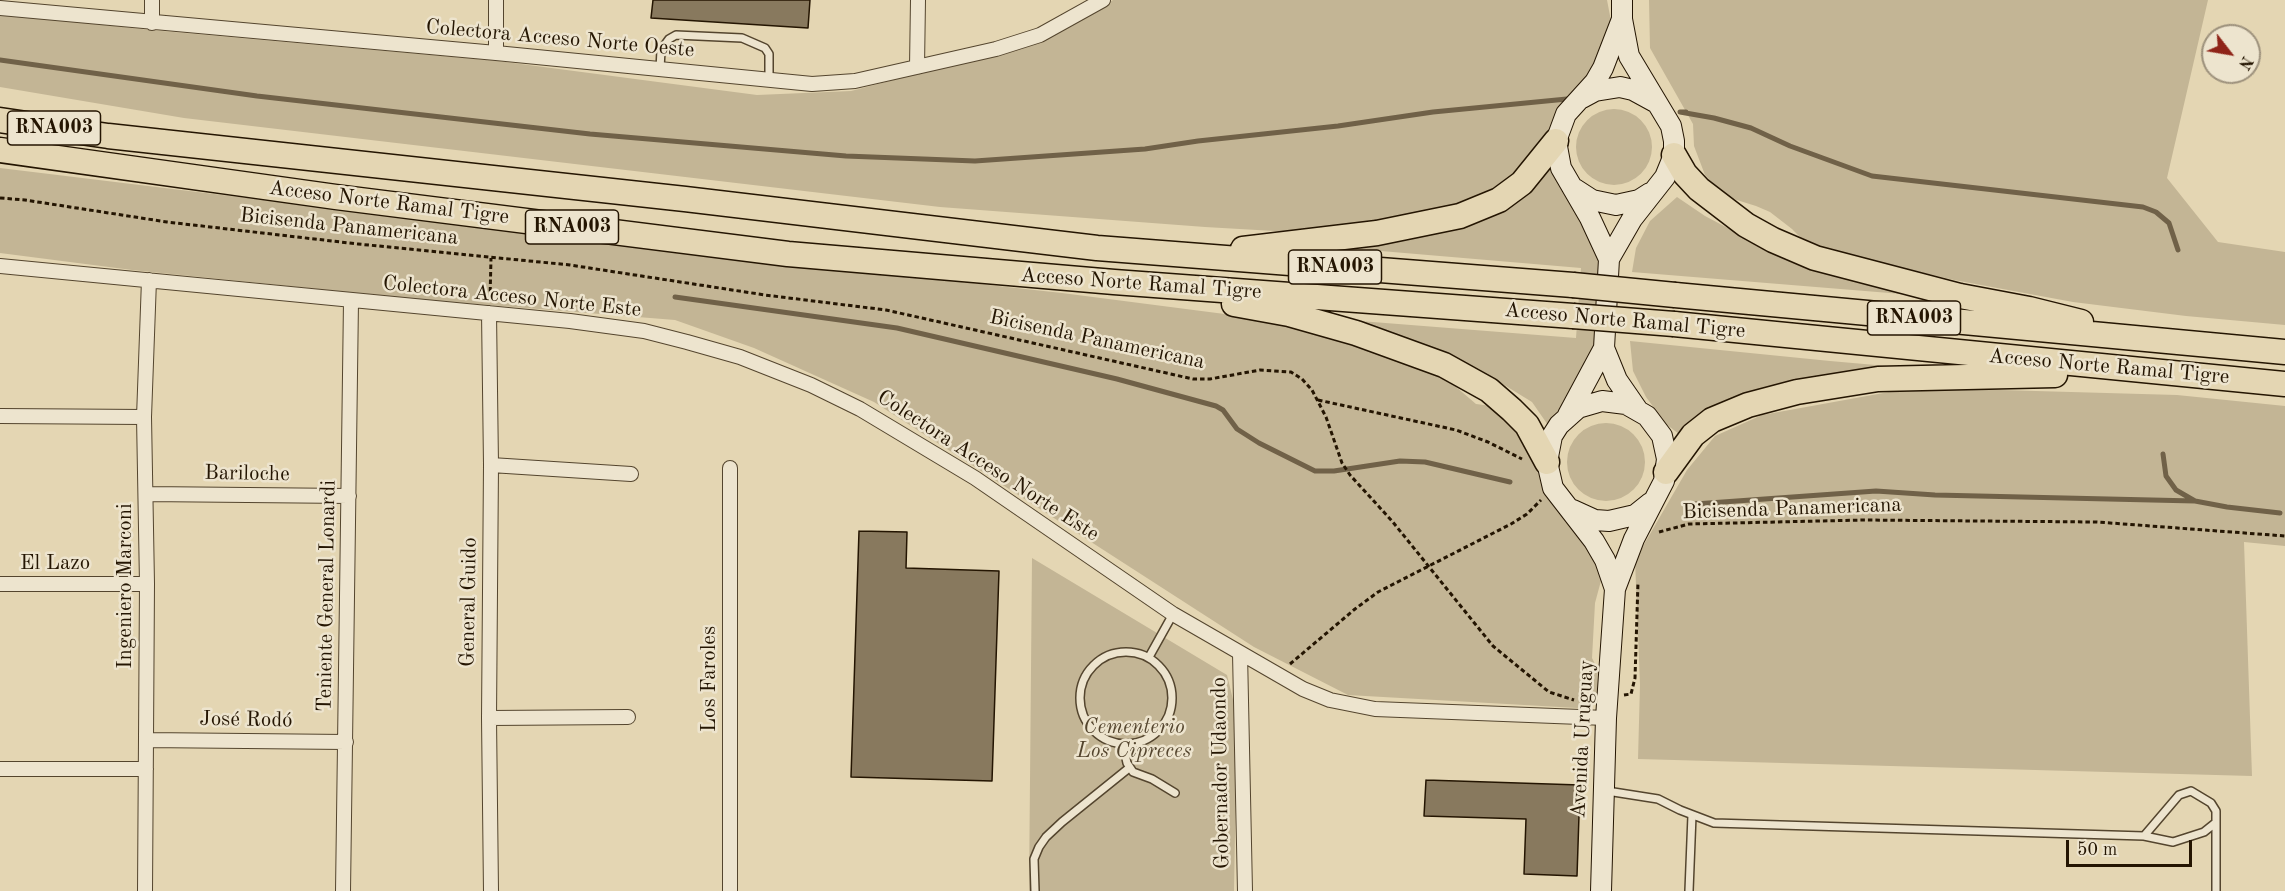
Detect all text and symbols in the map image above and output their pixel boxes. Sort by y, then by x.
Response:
street label: Colectora Acceso Norte Oeste [425,15,695,63]
north arrow [2201,24,2261,84]
text: N [2235,53,2255,72]
road number: RNA003 [8,111,100,145]
street label: Acceso Norte Ramal Tigre [267,176,511,230]
street label: Bicisenda Panamericana [238,203,460,251]
road number: RNA003 [526,210,618,244]
road number: RNA003 [1288,250,1382,284]
street label: Acceso Norte Ramal Tigre [1020,263,1262,305]
street label: Colectora Acceso Norte Este [382,271,642,323]
street label: Acceso Norte Ramal Tigre [1503,298,1747,344]
road number: RNA003 [1868,301,1960,335]
street label: Bicisenda Panamericana [987,305,1207,375]
street label: Acceso Norte Ramal Tigre [1987,344,2231,390]
street label: Colectora Acceso Norte Este [872,385,1104,547]
street label: Bariloche [204,461,290,487]
street label: Teniente General Lonardi [312,480,342,712]
street label: Bicisenda Panamericana [1682,493,1902,525]
street label: Ingeniero Marconi [112,503,138,669]
street label: General Guido [455,537,483,667]
street label: El Lazo [20,550,90,576]
street label: Los Faroles [696,626,722,732]
street label: Avenida Uruguay [1566,659,1600,819]
street label: Gobernador Udaondo [1207,677,1235,869]
street label: José Rodó [199,707,293,733]
park label: Cementerio Los Cipreces [1076,714,1192,764]
scale bar [2069,828,2195,866]
text: 50 m [2077,841,2117,859]

